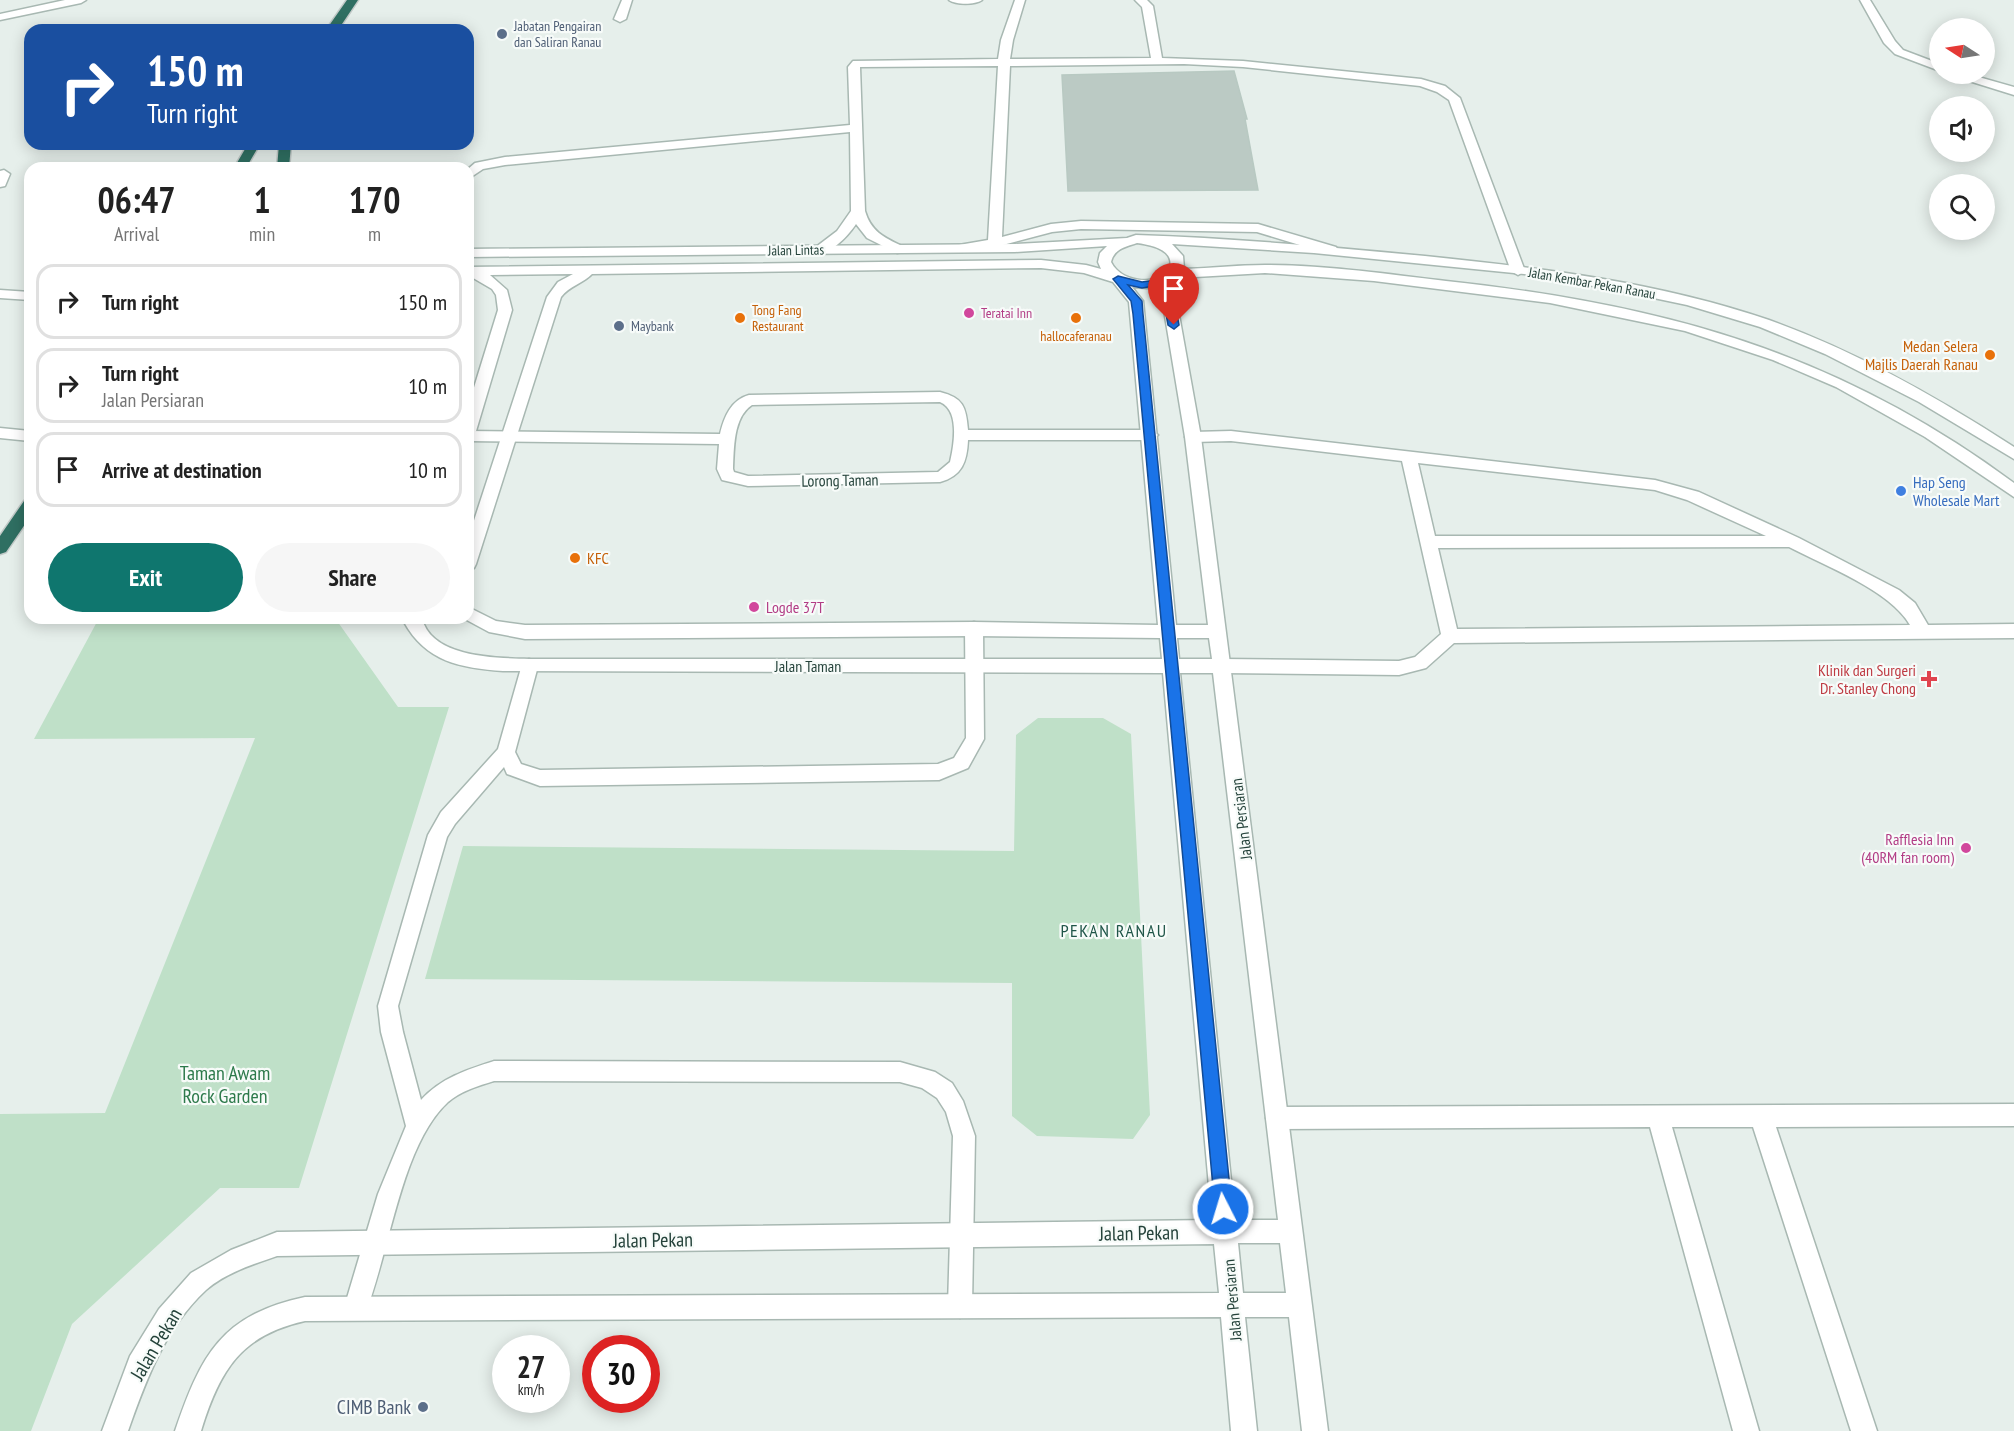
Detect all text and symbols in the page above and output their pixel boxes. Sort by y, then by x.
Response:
place label: Jabatan Pengairan dan Saliran Ranau [513,17,601,51]
north arrow [1929,18,1995,84]
map controls [1929,18,1995,240]
marker: Jabatan Pengairan dan Saliran Ranau [495,27,509,41]
text: 150 m [147,43,244,98]
icon: right [48,48,126,126]
text: Turn right [147,96,238,130]
button: sound [1929,96,1995,162]
button: search [1929,174,1995,240]
text: 06:47 [98,176,175,223]
text: 1 [253,176,271,223]
text: 170 [349,176,400,223]
text: Arrival [114,221,159,247]
text: min [249,221,275,247]
text: m [368,221,381,247]
street label: Jalan Lintas [767,241,824,260]
pin [1148,263,1199,325]
street label: Jalan Kembar Pekan Ranau [1526,263,1657,303]
icon: arrive [1157,272,1190,305]
icon: right [51,285,84,318]
text: Turn right [102,288,179,316]
text: 150 m [398,288,447,316]
place label: Tong Fang Restaurant [752,301,804,335]
place label: Teratai Inn [981,304,1032,322]
marker: Teratai Inn [962,306,976,320]
marker: Tong Fang Restaurant [733,311,747,325]
marker: hallocaferanau [1069,311,1083,325]
place label: Maybank [631,317,675,335]
marker: Maybank [612,319,626,333]
place label: hallocaferanau [1040,327,1112,345]
place label: Medan Selera Majlis Daerah Ranau [1865,336,1978,374]
marker: Medan Selera Majlis Daerah Ranau [1983,348,1997,362]
text: Turn right [102,359,179,387]
icon: right [51,369,84,402]
text: 10 m [408,372,447,400]
text: Jalan Persiaran [102,387,204,413]
icon: arrive [51,453,84,486]
text: Arrive at destination [102,456,262,484]
text: 10 m [408,456,447,484]
street label: Lorong Taman [801,469,879,491]
place label: Hap Seng Wholesale Mart [1913,472,2000,510]
marker: Hap Seng Wholesale Mart [1894,484,1908,498]
button: Exit [48,543,243,612]
button: Share [255,543,450,612]
place label: KFC [587,548,609,568]
marker: KFC [568,551,582,565]
place label: Logde 37T [766,597,824,617]
marker: Logde 37T [747,600,761,614]
street label: Jalan Taman [774,656,841,676]
place label: Klinik dan Surgeri Dr. Stanley Chong [1818,660,1916,698]
marker: Klinik dan Surgeri Dr. Stanley Chong [1920,670,1938,688]
street label: Jalan Persiaran [1226,777,1256,862]
place label: Rafflesia Inn (40RM fan room) [1861,829,1954,867]
marker: Rafflesia Inn (40RM fan room) [1959,841,1973,855]
district label: PEKAN RANAU [1060,919,1168,942]
park label: Taman Awam Rock Garden [180,1060,270,1109]
position arrow [1191,1177,1255,1241]
street label: Jalan Pekan [1098,1219,1179,1247]
street label: Jalan Pekan [612,1226,693,1254]
street label: Jalan Persiaran [1218,1258,1246,1343]
street label: Jalan Pekan [124,1303,188,1386]
speed limit sign: 30 [582,1335,660,1413]
text: 27 [517,1347,545,1386]
text: km/h [518,1380,544,1399]
place label: CIMB Bank [337,1394,411,1420]
marker: CIMB Bank [416,1400,430,1414]

